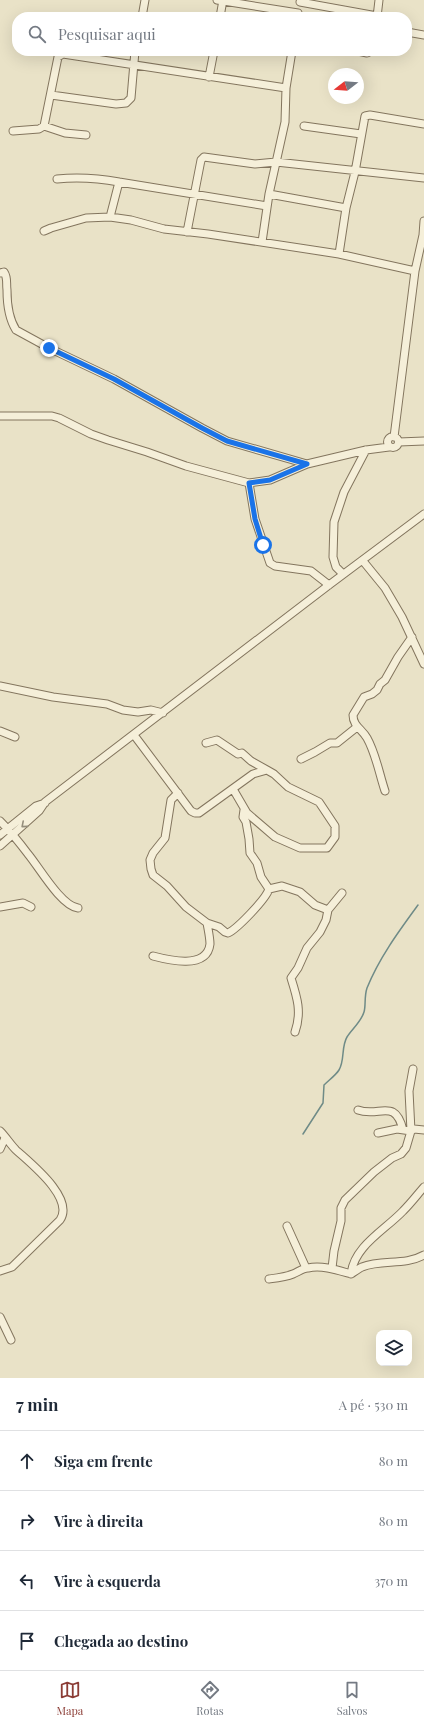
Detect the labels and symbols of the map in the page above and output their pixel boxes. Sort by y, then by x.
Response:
north arrow [328,68,364,104]
route end [40,339,58,357]
route start [254,536,272,554]
one-way arrow [21,820,28,827]

